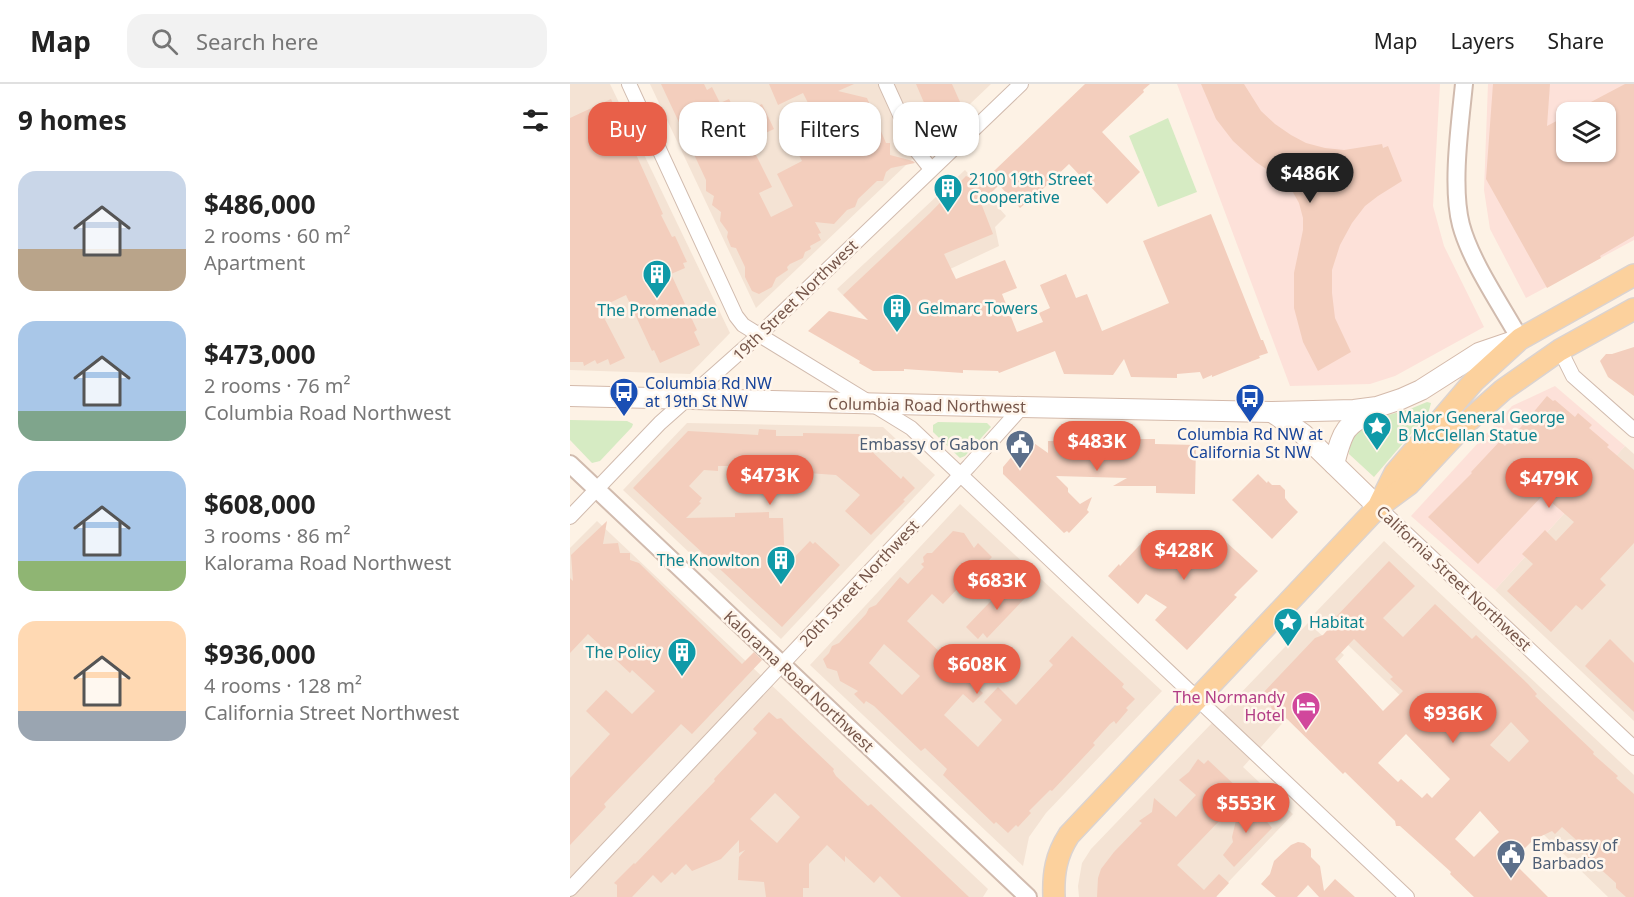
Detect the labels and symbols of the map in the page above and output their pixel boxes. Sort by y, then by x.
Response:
pin: $486K [1268,153,1352,204]
place label: 2100 19th Street Cooperative [969,168,1093,208]
building icon: 2100 19th Street Cooperative [932,172,964,214]
street label: 19th Street Northwest [728,234,863,366]
building icon: The Promenade [641,258,673,300]
building icon: Gelmarc Towers [881,292,913,334]
place label: Gelmarc Towers [918,297,1038,319]
place label: The Promenade [597,299,717,321]
place label: Columbia Rd NW at 19th St NW [645,372,772,412]
bus stop icon: Columbia Rd NW at 19th St NW [608,376,640,418]
bus stop icon: Columbia Rd NW at California St NW [1234,382,1266,424]
street label: Columbia Road Northwest [828,392,1026,418]
place label: Major General George B McClellan Statue [1398,406,1565,446]
place icon: Major General George B McClellan Statue [1361,410,1393,452]
pin: $483K [1055,421,1139,472]
place label: Columbia Rd NW at California St NW [1177,423,1323,463]
public building icon: Embassy of Gabon [1004,428,1036,470]
place label: Embassy of Gabon [859,433,999,455]
pin: $473K [728,455,812,506]
pin: $479K [1507,458,1591,509]
street label: California Street Northwest [1372,500,1536,656]
street label: 20th Street Northwest [794,515,924,651]
pin: $428K [1142,530,1226,581]
building icon: The Knowlton [765,544,797,586]
place label: The Knowlton [657,549,760,571]
pin: $683K [955,560,1039,611]
street label: Kalorama Road Northwest [719,606,879,757]
place icon: Habitat [1272,606,1304,648]
place label: Habitat [1309,611,1365,633]
building icon: The Policy [666,636,698,678]
place label: The Policy [586,641,662,663]
pin: $608K [935,644,1019,695]
place label: The Normandy Hotel [1173,686,1286,726]
hotel icon: The Normandy Hotel [1290,690,1322,732]
pin: $936K [1411,693,1495,744]
pin: $553K [1204,783,1288,834]
place label: Embassy of Barbados [1532,834,1619,874]
public building icon: Embassy of Barbados [1495,838,1527,880]

